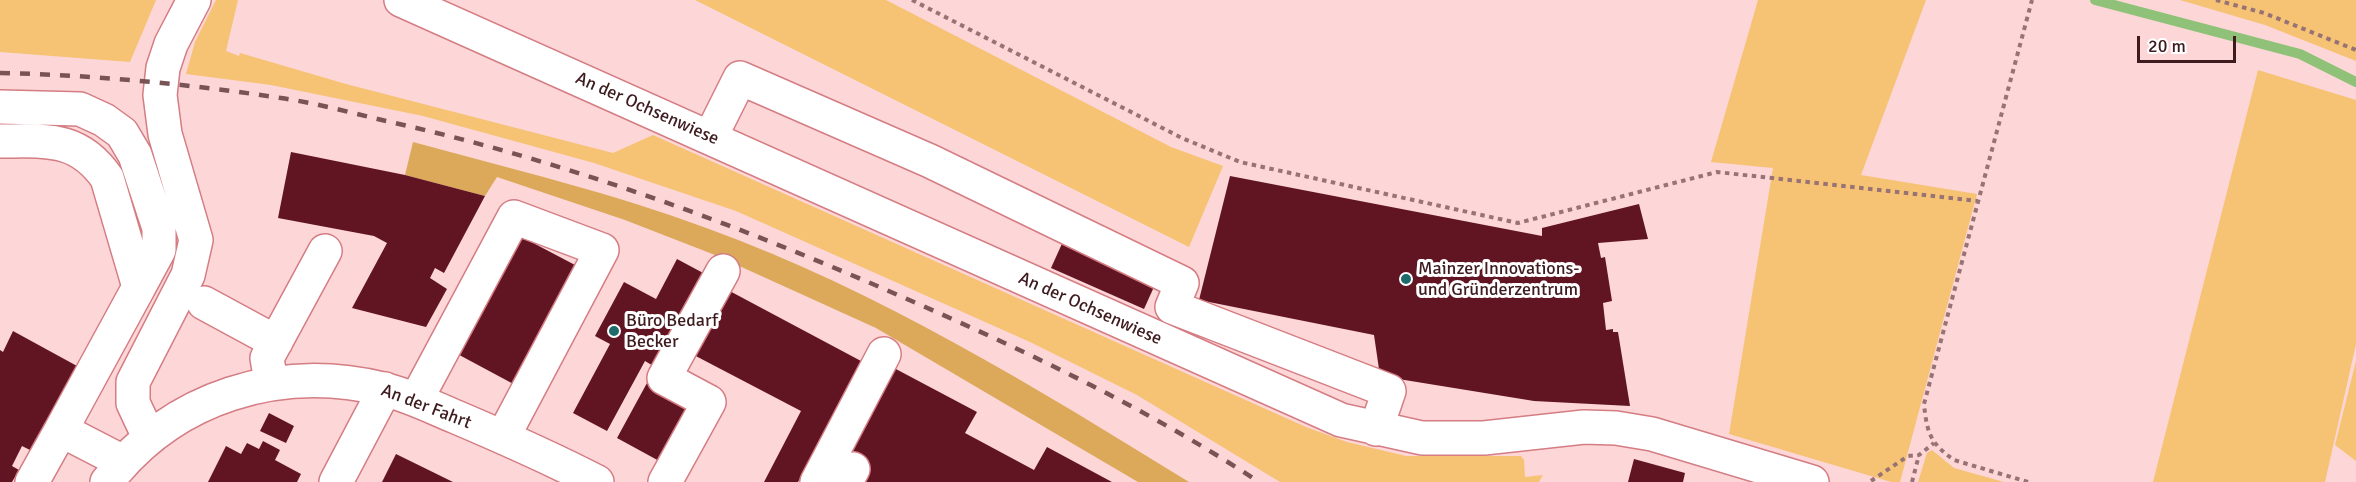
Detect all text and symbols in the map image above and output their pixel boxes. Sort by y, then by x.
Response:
scale bar [2140,24,2239,62]
text: 20 m [2148,35,2186,57]
street label: An der Ochsenwiese [572,68,722,150]
place label: Mainzer Innovations- und Gründerzentrum [1418,258,1580,300]
street label: An der Ochsenwiese [1015,268,1165,350]
marker: Mainzer Innovations- und Gründerzentrum [1399,272,1413,286]
place label: Büro Bedarf Becker [626,310,718,352]
marker: Büro Bedarf Becker [607,324,621,338]
street label: An der Fahrt [378,380,474,434]

